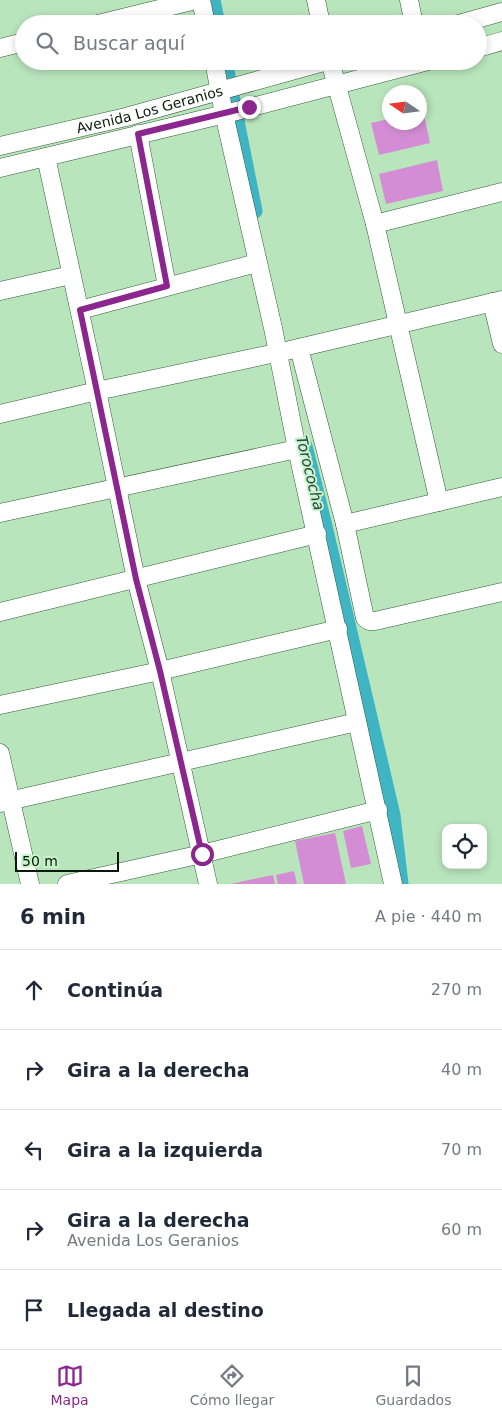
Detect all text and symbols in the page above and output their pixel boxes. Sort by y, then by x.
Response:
search box [15,15,487,70]
icon: search [33,29,61,57]
text: Buscar aquí [73,32,185,54]
street label: Avenida Los Geranios [75,82,225,136]
north arrow [382,85,427,130]
route end [238,96,261,119]
water label: Torococha [292,434,328,512]
map controls [442,824,487,869]
button: locate [442,824,487,869]
route start [191,843,214,866]
scale bar [15,849,119,872]
text: 50 m [22,853,58,869]
text: 6 min [20,905,86,929]
text: A pie · 440 m [375,907,482,926]
icon: ahead [20,976,48,1004]
text: Continúa [67,979,163,1001]
text: 270 m [431,980,482,999]
icon: right [20,1056,48,1084]
text: Gira a la derecha [67,1059,250,1081]
text: 40 m [441,1060,482,1079]
icon: left [20,1136,48,1164]
text: Gira a la izquierda [67,1139,263,1161]
text: 70 m [441,1140,482,1159]
text: Gira a la derecha [67,1209,250,1231]
icon: right [20,1216,48,1244]
text: 60 m [441,1220,482,1239]
text: Avenida Los Geranios [67,1231,239,1250]
icon: arrive [20,1296,48,1324]
text: Llegada al destino [67,1299,264,1321]
tab: Mapa [51,1362,89,1408]
tab: Cómo llegar [190,1362,274,1408]
tab: Guardados [375,1362,451,1408]

